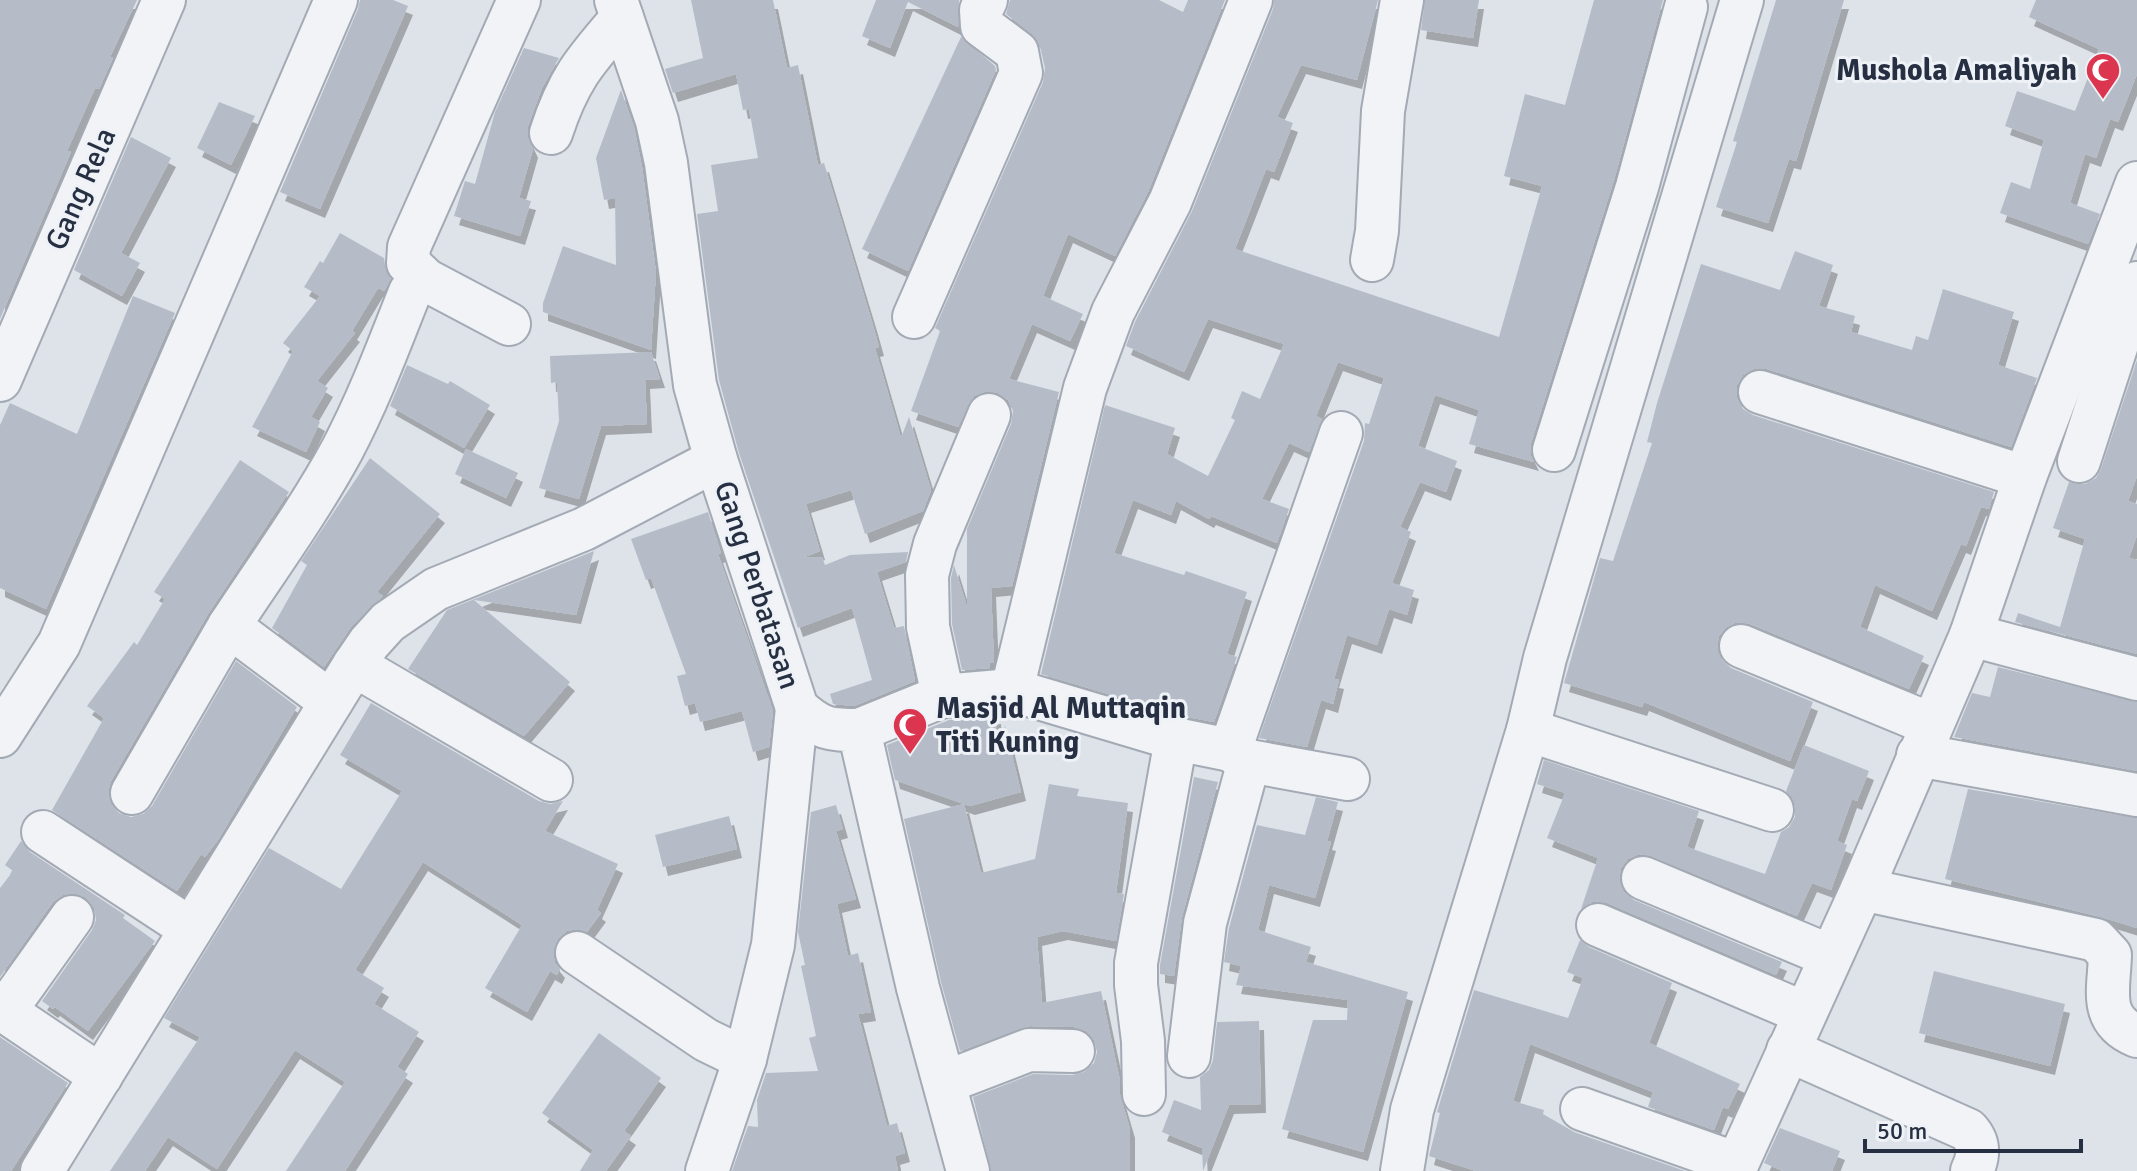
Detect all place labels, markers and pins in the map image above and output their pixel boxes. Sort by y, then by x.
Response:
mosque icon: Mushola Amaliyah [2084,51,2122,101]
place label: Mushola Amaliyah [1836,52,2077,89]
place label: Masjid Al Muttaqin Titi Kuning [936,690,1186,761]
mosque icon: Masjid Al Muttaqin Titi Kuning [891,706,929,756]

